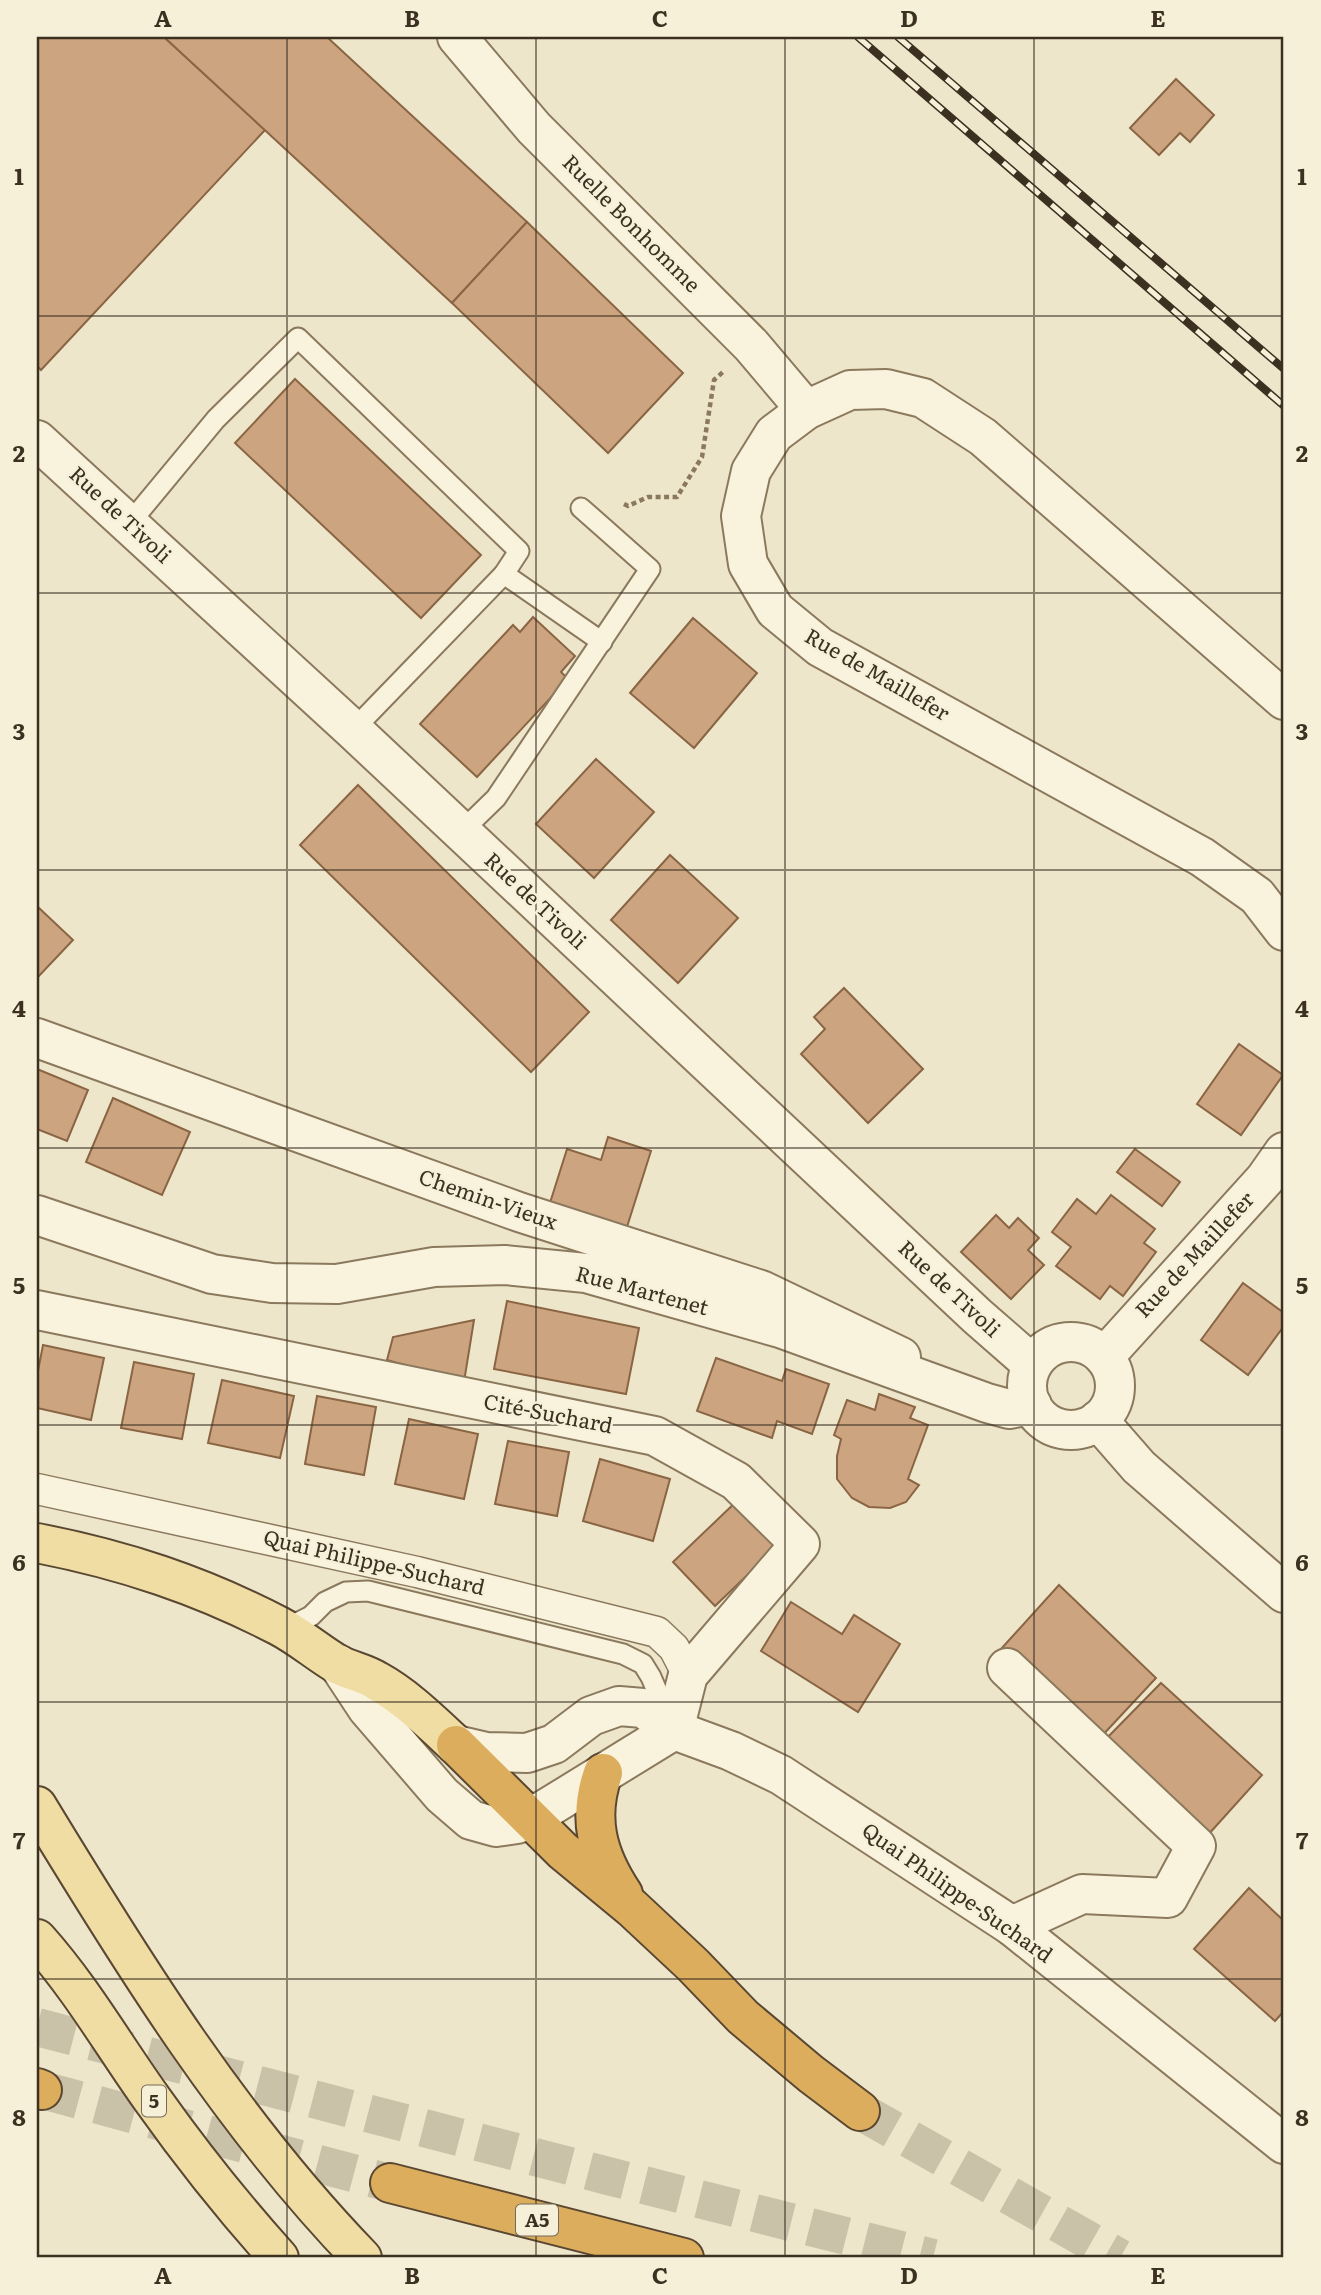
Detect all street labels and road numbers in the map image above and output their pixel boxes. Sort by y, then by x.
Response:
street label: Ruelle Bonhomme [557,146,709,298]
street label: Rue de Tivoli [64,458,180,569]
street label: Rue de Maillefer [800,619,957,727]
street label: Rue de Tivoli [479,844,595,955]
street label: Chemin-Vieux [415,1159,562,1236]
street label: Rue de Maillefer [1126,1183,1260,1323]
street label: Rue de Tivoli [893,1232,1009,1343]
street label: Rue Martenet [573,1256,713,1321]
street label: Cité-Suchard [481,1384,616,1439]
street label: Quai Philippe-Suchard [261,1520,488,1601]
street label: Quai Philippe-Suchard [857,1813,1060,1969]
road number: 5 [142,2086,166,2116]
road number: A5 [516,2204,558,2236]

